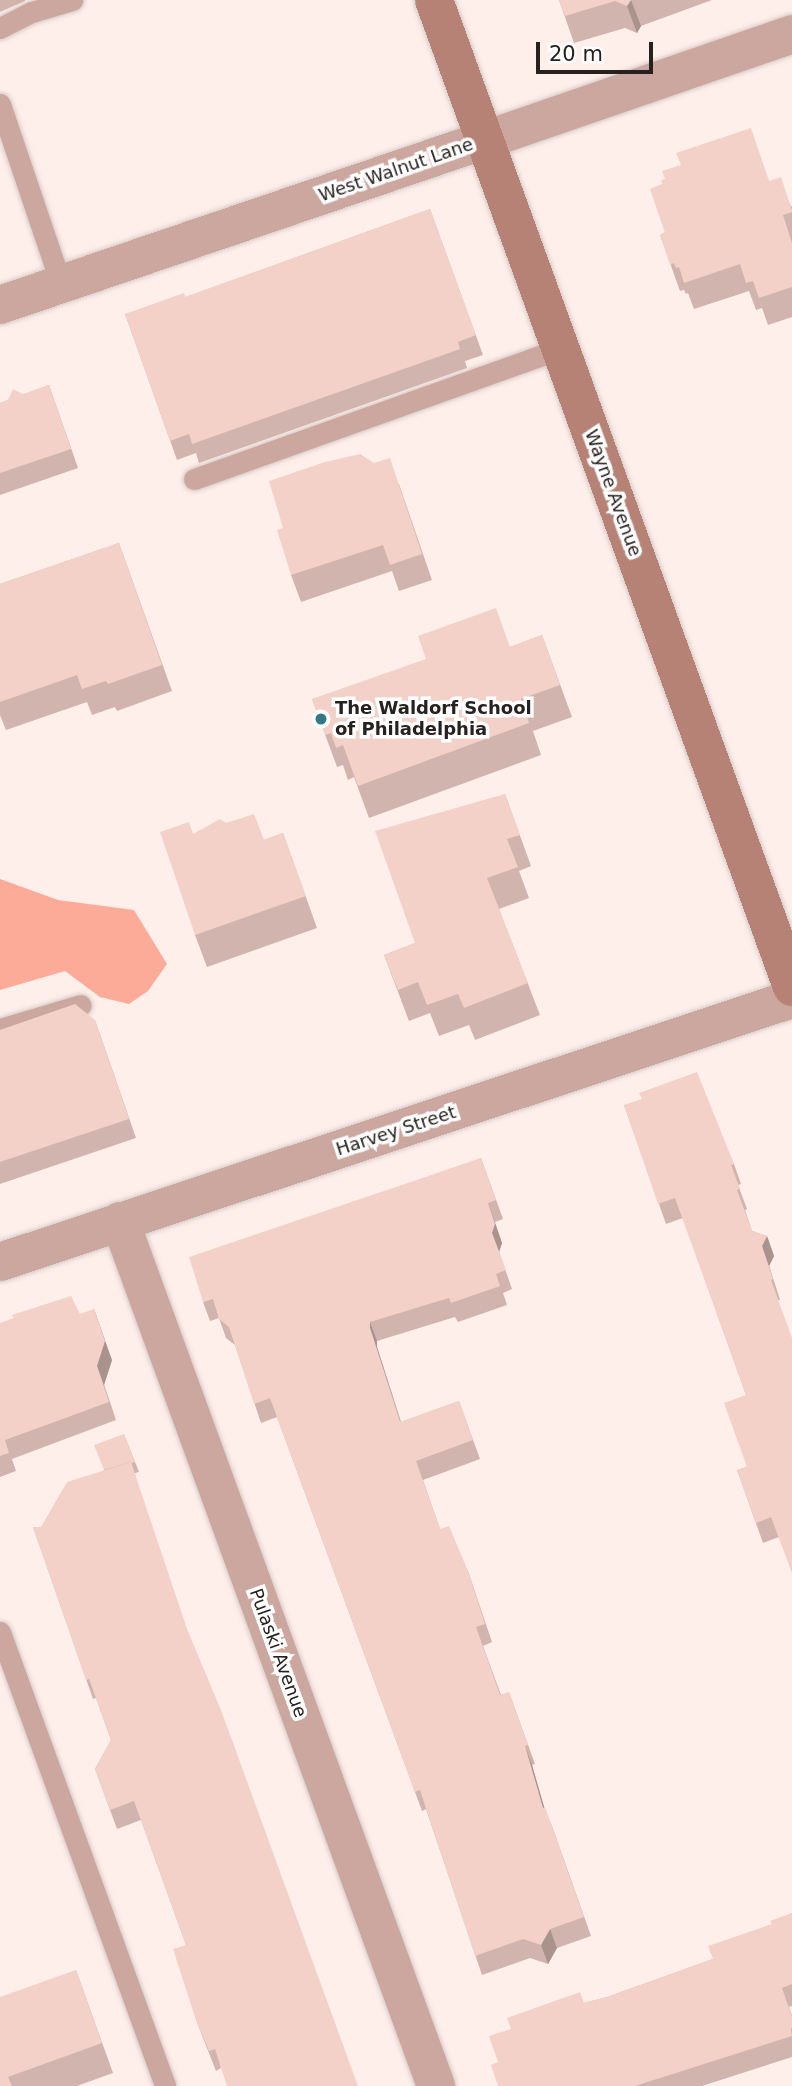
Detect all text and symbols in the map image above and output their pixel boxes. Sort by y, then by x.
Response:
scale bar [540,28,657,72]
text: 20 m [549,42,603,66]
street label: West Walnut Lane [316,133,476,207]
street label: Wayne Avenue [580,427,646,559]
place label: The Waldorf School of Philadelphia [335,698,532,740]
marker: The Waldorf School of Philadelphia [313,711,329,727]
street label: Harvey Street [333,1101,459,1161]
street label: Pulaski Avenue [245,1586,311,1720]

